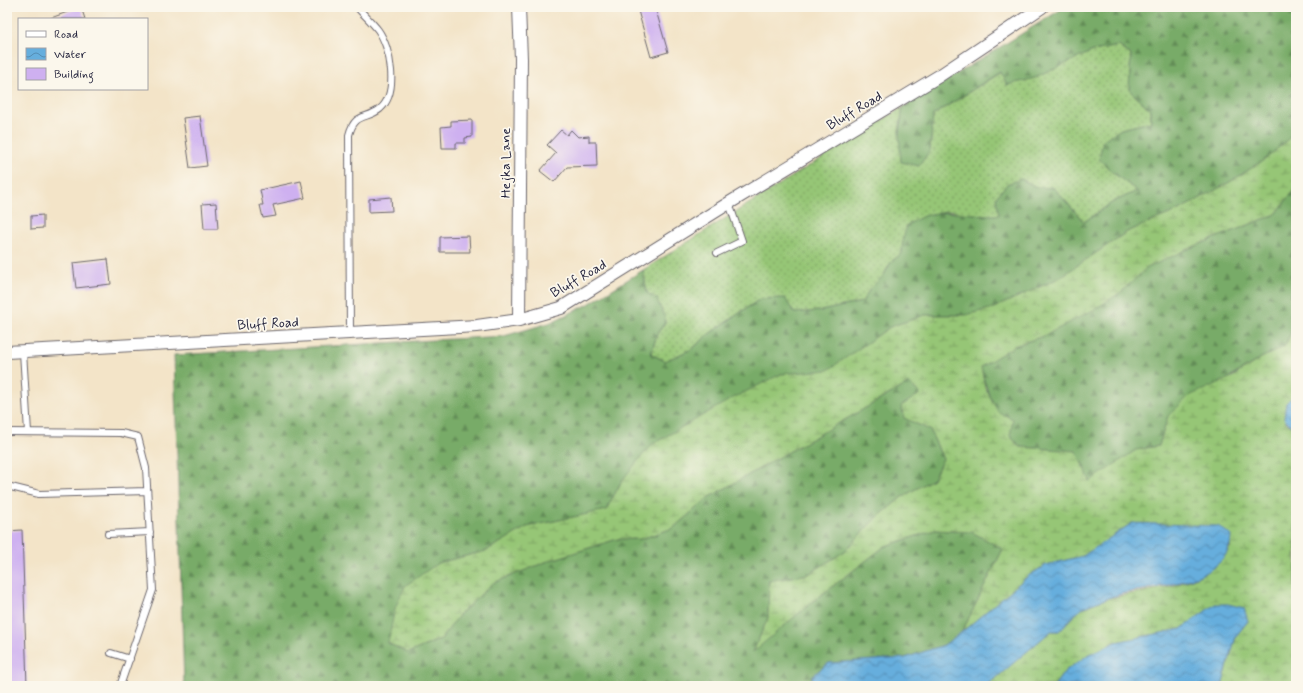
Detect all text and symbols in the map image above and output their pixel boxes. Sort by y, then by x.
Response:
legend [18,18,148,90]
text: Road [54,27,78,43]
text: Water [54,47,86,63]
text: Building [54,67,94,84]
street label: Bluff Road [823,87,886,134]
street label: Hejka Lane [497,128,515,198]
street label: Bluff Road [547,256,610,302]
street label: Bluff Road [237,313,299,335]

